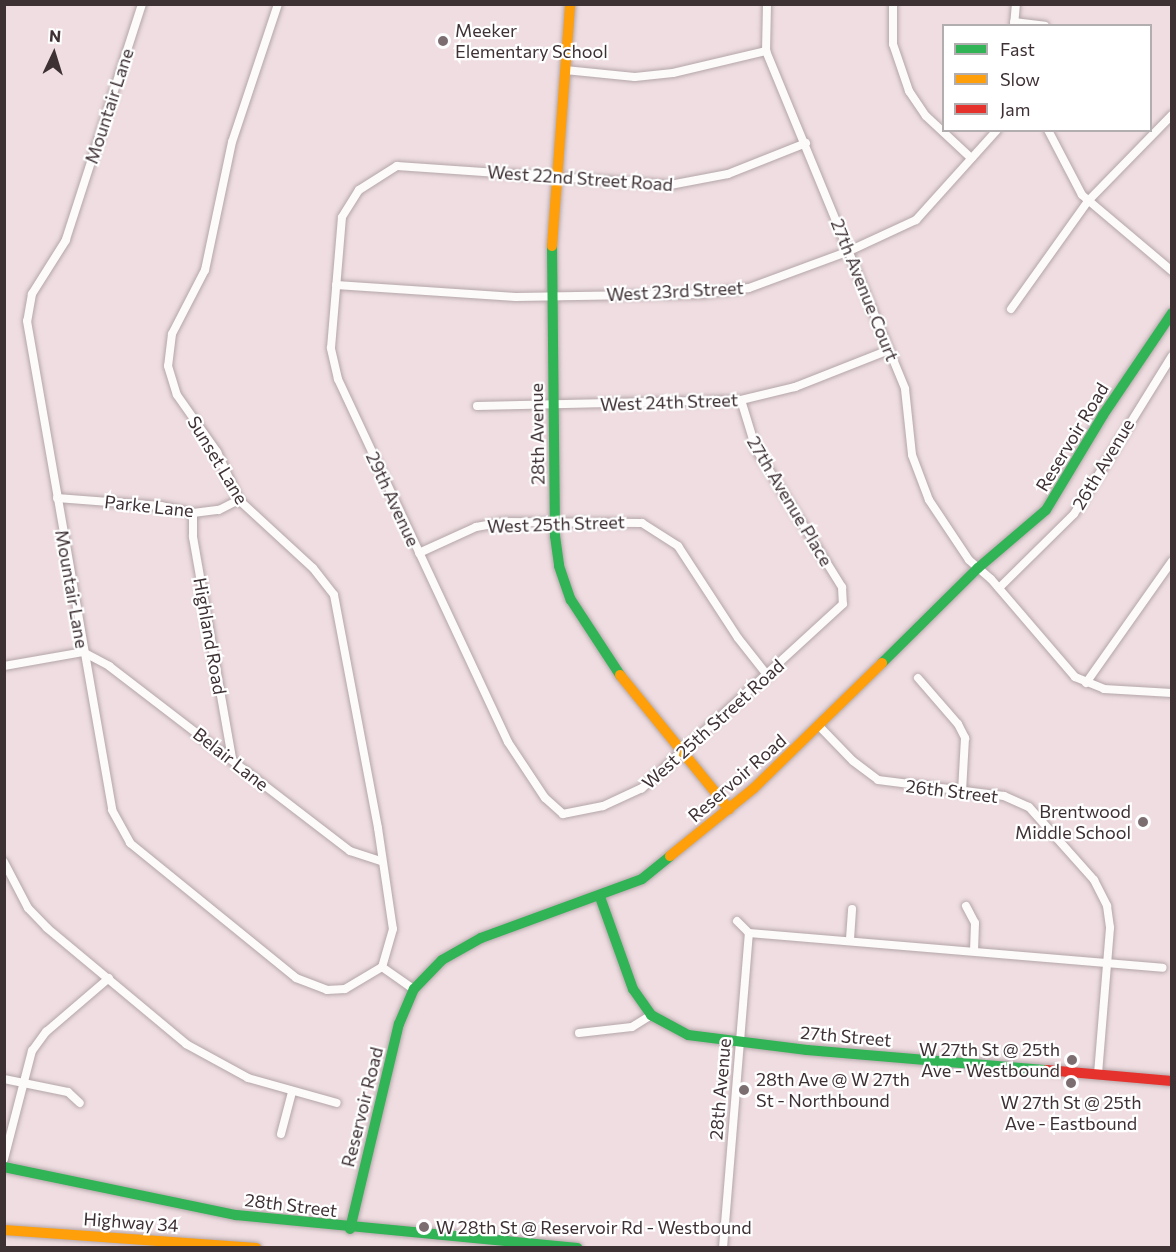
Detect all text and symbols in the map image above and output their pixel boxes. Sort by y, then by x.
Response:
place label: Meeker Elementary School [455,20,608,63]
north arrow [24,24,84,84]
legend [942,24,1152,132]
text: N [49,26,62,45]
marker: Meeker Elementary School [436,34,450,48]
text: Fast [1000,38,1035,60]
street label: Mountair Lane [80,46,138,166]
text: Slow [1000,68,1040,90]
text: Jam [1000,98,1030,120]
street label: West 22nd Street Road [486,161,674,195]
street label: 27th Avenue Court [827,216,903,364]
street label: West 23rd Street [606,277,744,305]
street label: Reservoir Road [1031,379,1113,495]
street label: 28th Avenue [525,383,549,485]
street label: West 24th Street [600,389,738,415]
street label: Sunset Lane [183,412,253,508]
street label: 26th Avenue [1067,415,1139,513]
street label: 27th Avenue Place [743,432,837,570]
street label: 29th Avenue [362,448,424,550]
street label: Parke Lane [103,491,195,521]
street label: West 25th Street [487,511,625,537]
street label: Mountair Lane [51,528,93,650]
street label: Highland Road [189,576,231,696]
street label: West 25th Street Road [638,655,788,793]
street label: Belair Lane [189,723,273,795]
street label: Reservoir Road [684,730,790,826]
street label: 26th Street [905,775,999,807]
place label: Brentwood Middle School [1015,801,1131,844]
marker: Brentwood Middle School [1136,815,1150,829]
street label: 27th Street [800,1021,892,1051]
street label: 28th Avenue [705,1037,735,1141]
place label: W 27th St @ 25th Ave - Westbound [919,1039,1060,1082]
street label: Reservoir Road [337,1045,387,1169]
marker: W 27th St @ 25th Ave - Westbound [1065,1053,1079,1067]
place label: 28th Ave @ W 27th St - Northbound [756,1069,910,1112]
marker: W 27th St @ 25th Ave - Eastbound [1064,1076,1078,1090]
marker: 28th Ave @ W 27th St - Northbound [737,1083,751,1097]
place label: W 27th St @ 25th Ave - Eastbound [1001,1092,1141,1134]
street label: 28th Street [244,1189,338,1221]
street label: Highway 34 [83,1208,179,1236]
place label: W 28th St @ Reservoir Rd - Westbound [436,1216,752,1238]
marker: W 28th St @ Reservoir Rd - Westbound [417,1220,431,1234]

